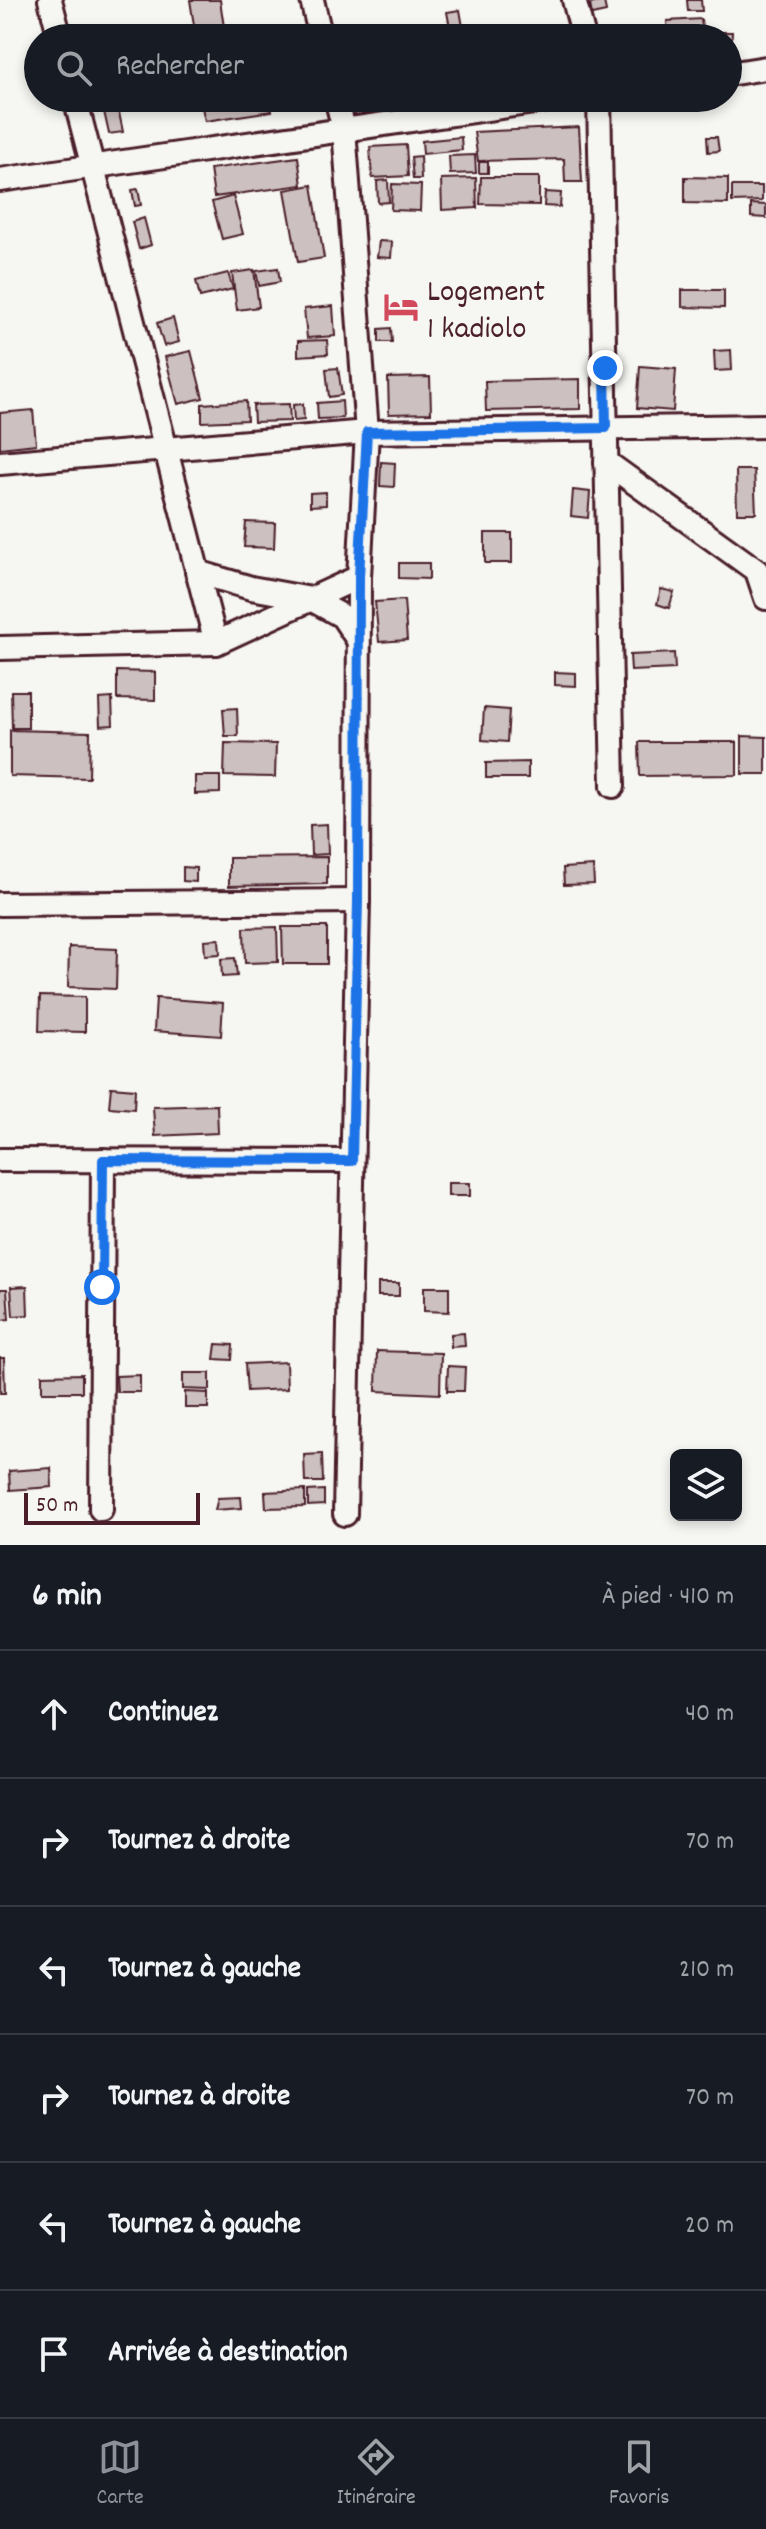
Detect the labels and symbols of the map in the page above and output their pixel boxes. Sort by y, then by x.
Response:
place label: Logement 1 kadiolo [427,271,545,354]
hotel icon: Logement 1 kadiolo [382,288,420,326]
route end [587,350,623,386]
route start [84,1269,120,1305]
scale bar [24,1489,200,1525]

